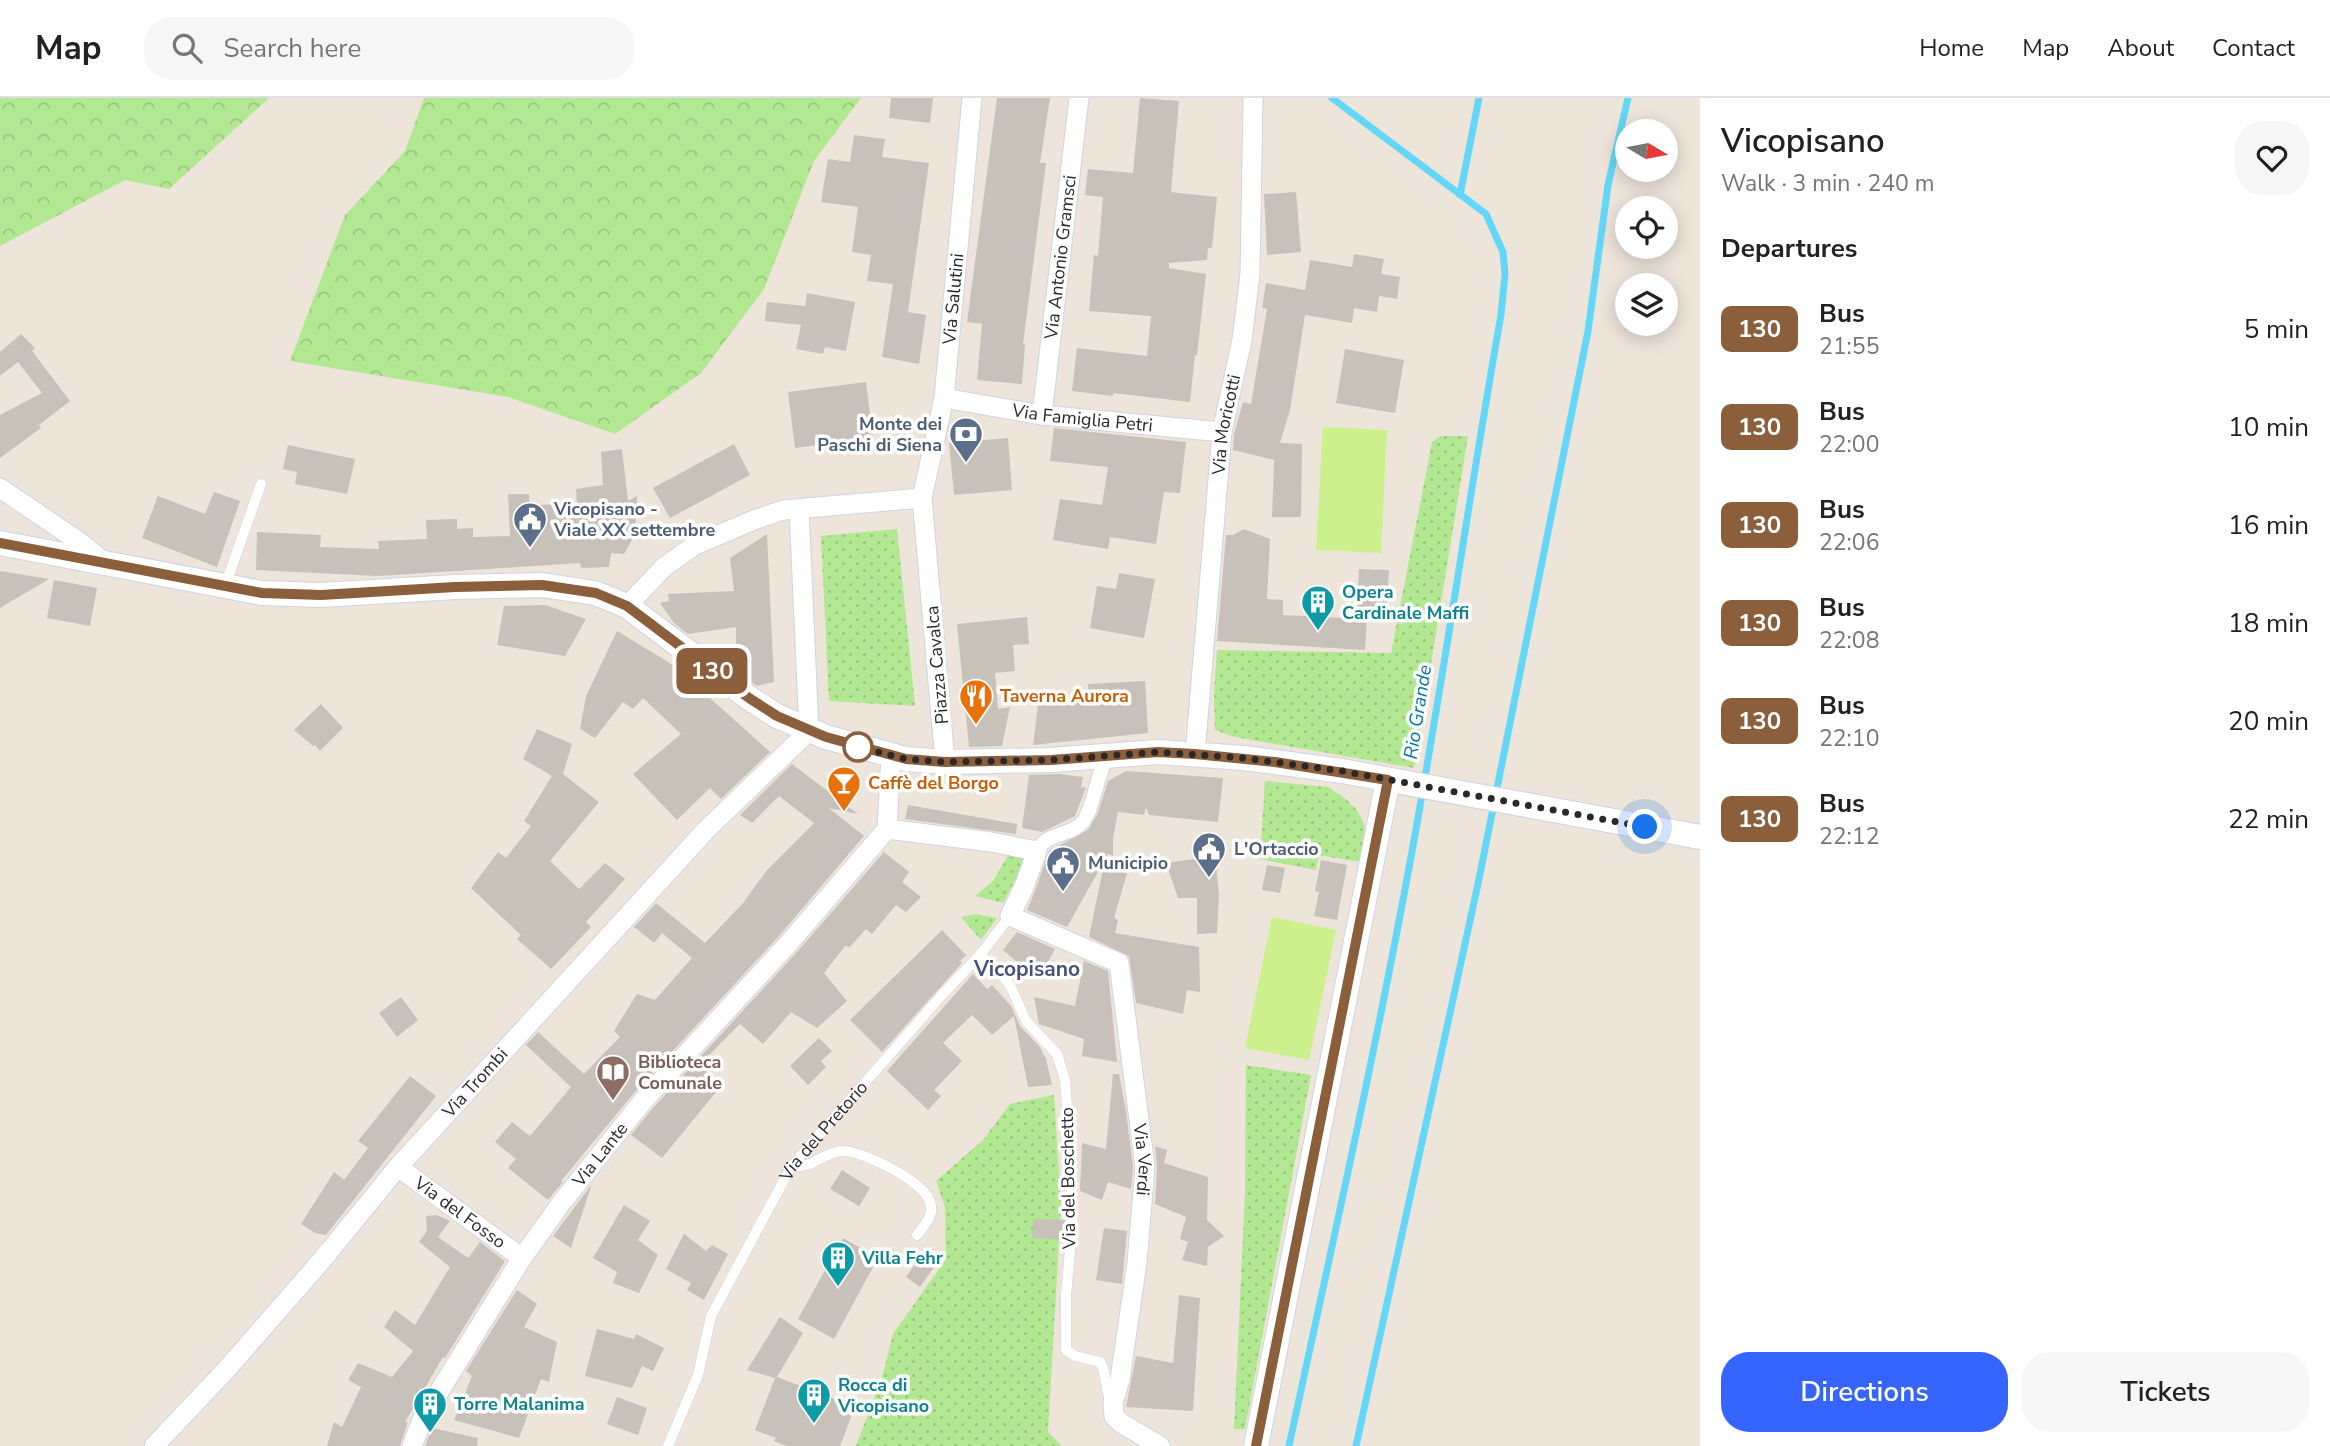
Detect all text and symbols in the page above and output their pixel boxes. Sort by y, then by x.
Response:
search box [144,17,634,80]
text: Map [35,26,102,71]
icon: search [168,29,206,67]
text: Search here [224,31,361,66]
text: Home [1919,32,1984,64]
text: Map [2022,32,2069,64]
text: About [2107,32,2174,64]
text: Contact [2212,32,2295,64]
north arrow [1615,119,1678,182]
map controls [1615,119,1678,336]
text: Vicopisano [1721,119,1885,164]
button: heart [2235,121,2309,195]
text: Walk · 3 min · 240 m [1721,168,1934,199]
street label: Via Antonio Gramsci [1039,174,1082,341]
button: locate [1615,196,1678,259]
text: Departures [1721,231,1857,266]
street label: Via Salutini [937,252,969,347]
button: layers [1615,273,1678,336]
text: Bus [1819,296,1865,331]
text: 5 min [2244,312,2309,347]
text: 130 [1738,313,1781,345]
text: 21:55 [1819,331,1879,362]
street label: Via Moricotti [1206,372,1246,477]
text: Bus [1819,394,1865,429]
street label: Via Famiglia Petri [1009,398,1154,437]
text: 10 min [2228,410,2309,445]
text: 130 [1738,411,1781,443]
place label: Monte dei Paschi di Siena [817,412,942,457]
bank icon: Monte dei Paschi di Siena [947,415,985,464]
text: 22:00 [1819,429,1879,460]
text: Bus [1819,492,1865,527]
place label: Vicopisano - Viale XX settembre [553,497,716,542]
public building icon: Vicopisano - Viale XX settembre [511,500,549,549]
text: 16 min [2228,508,2309,543]
text: 130 [1738,509,1781,541]
text: 22:06 [1819,527,1879,558]
place label: Opera Cardinale Maffi [1342,580,1469,625]
building icon: Opera Cardinale Maffi [1299,583,1337,632]
text: Bus [1819,590,1865,625]
street label: Piazza Cavalca [920,605,954,725]
text: 18 min [2228,606,2309,641]
text: 130 [1738,607,1781,639]
text: 22:08 [1819,625,1879,656]
line badge: 130 [672,648,752,694]
text: 130 [690,655,734,687]
water label: Rio Grande [1398,663,1438,761]
restaurant icon: Taverna Aurora [957,677,995,726]
place label: Taverna Aurora [1000,684,1129,708]
text: Bus [1819,688,1865,723]
text: 20 min [2228,704,2309,739]
text: 130 [1738,705,1781,737]
text: 22:10 [1819,723,1879,754]
unlabelled marker [843,732,873,762]
bar icon: Caffè del Borgo [825,764,863,813]
place label: Caffè del Borgo [868,771,999,795]
text: Bus [1819,786,1865,821]
text: 22 min [2228,802,2309,837]
text: 130 [1738,803,1781,835]
your location [1627,809,1662,844]
text: 22:12 [1819,821,1879,852]
public building icon: L'Ortaccio [1190,830,1228,879]
place label: L'Ortaccio [1234,837,1319,861]
public building icon: Municipio [1044,844,1082,893]
place label: Municipio [1088,851,1168,875]
district label: Vicopisano [973,955,1080,983]
street label: Via Trombi [436,1043,513,1124]
place label: Biblioteca Comunale [638,1050,722,1095]
library icon: Biblioteca Comunale [594,1053,632,1102]
street label: Via del Pretorio [773,1076,873,1186]
street label: Via del Boschetto [1055,1107,1081,1250]
street label: Via Lante [566,1117,633,1192]
street label: Via Verdi [1127,1121,1157,1197]
street label: Via del Fosso [409,1170,511,1254]
building icon: Villa Fehr [819,1239,857,1288]
place label: Villa Fehr [861,1246,943,1270]
button: Directions [1721,1352,2008,1432]
button: Tickets [2022,1352,2309,1432]
place label: Rocca di Vicopisano [837,1373,929,1418]
building icon: Rocca di Vicopisano [795,1376,833,1425]
building icon: Torre Malanima [411,1385,449,1434]
place label: Torre Malanima [454,1392,585,1416]

